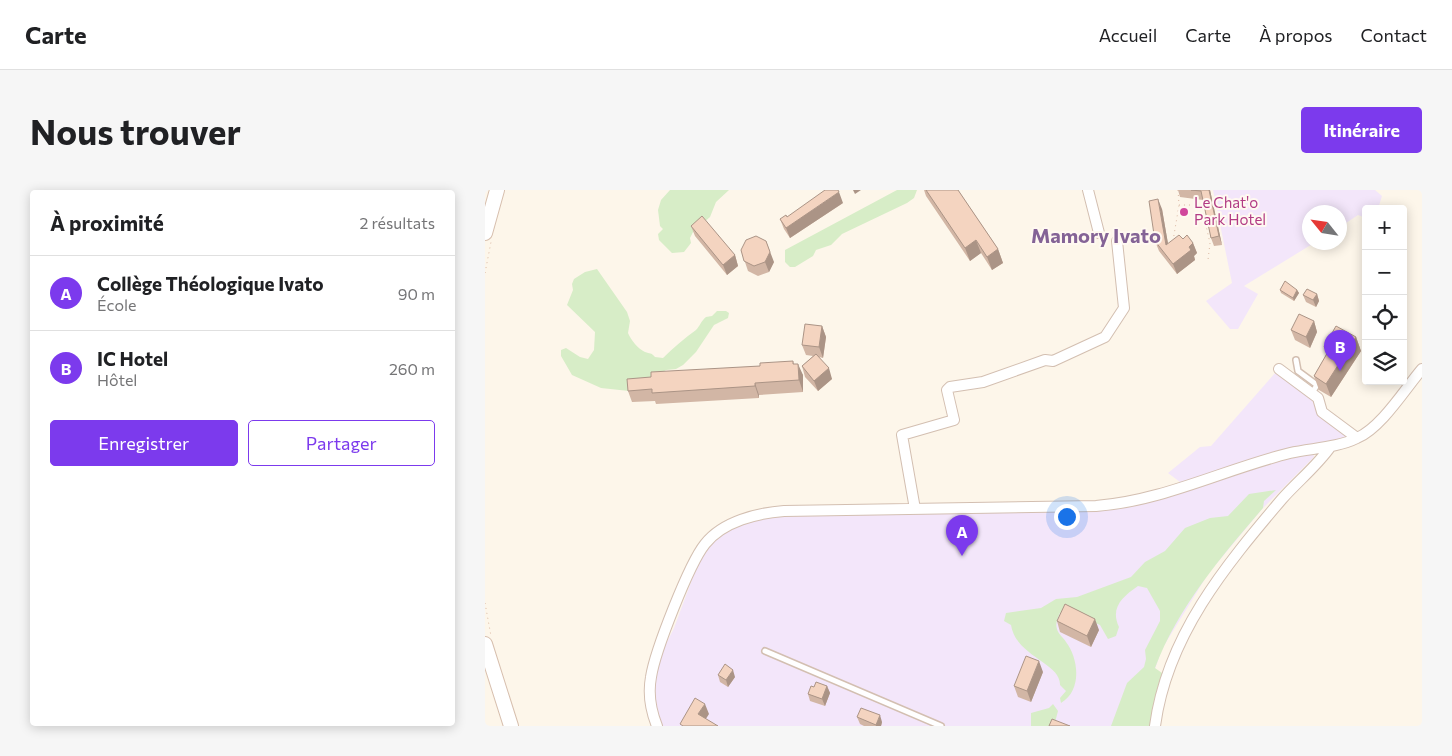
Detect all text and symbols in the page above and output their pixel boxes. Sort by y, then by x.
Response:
text: Carte [25,20,87,49]
text: Accueil [1099,24,1157,46]
text: Carte [1185,24,1231,46]
text: À propos [1259,24,1333,46]
text: Contact [1361,24,1427,46]
button: Itinéraire [1301,107,1422,153]
text: Nous trouver [30,109,241,152]
place label: Le Chat'o Park Hotel [1194,193,1266,228]
north arrow [1302,205,1347,250]
map controls [1362,205,1407,385]
button: + [1362,205,1407,250]
marker: Le Chat'o Park Hotel [1178,206,1190,218]
text: À proximité [50,210,164,235]
text: 2 résultats [359,213,435,232]
district label: Mamory Ivato [1031,223,1161,247]
button: − [1362,250,1407,295]
text: Collège Théologique Ivato [97,272,324,295]
text: A [60,284,72,303]
text: 90 m [398,284,435,303]
text: École [97,295,136,314]
button: locate [1362,295,1407,340]
pin: B [1324,330,1356,371]
button: layers [1362,340,1407,385]
text: IC Hotel [97,347,168,370]
text: B [61,359,71,378]
text: 260 m [389,359,435,378]
text: Hôtel [97,370,137,389]
button: Enregistrer [50,420,238,466]
button: Partager [248,420,435,466]
your location [1054,504,1080,530]
pin: A [946,515,978,556]

